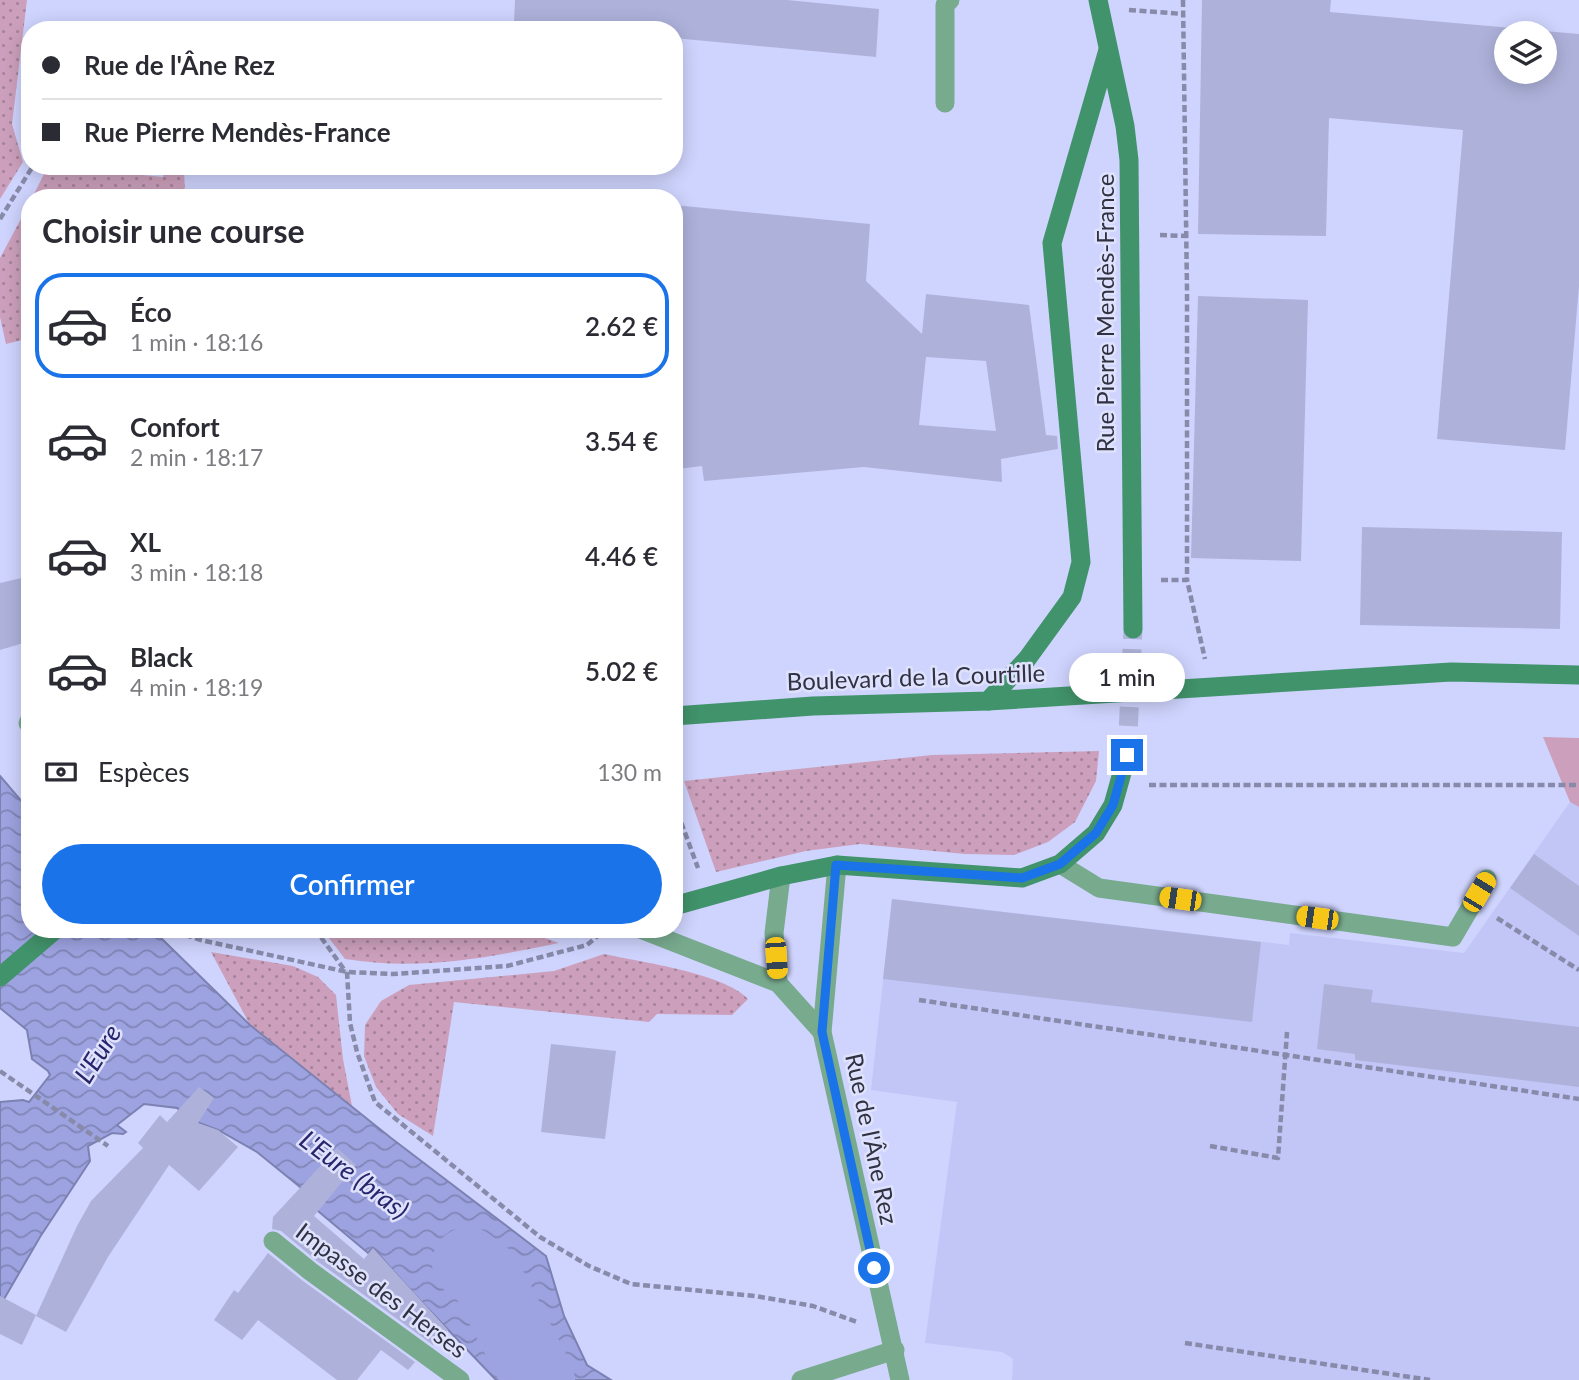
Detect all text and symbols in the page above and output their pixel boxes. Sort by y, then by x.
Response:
map controls [1494,21,1557,84]
button: layers [1494,21,1557,84]
text: Rue de l'Âne Rez [84,49,275,81]
text: Rue Pierre Mendès-France [84,116,391,148]
street label: Rue Pierre Mendès-France [1090,173,1119,453]
text: Choisir une course [42,211,305,250]
icon: car [46,294,109,357]
text: Éco [130,296,172,328]
text: 2.62 € [585,310,658,342]
text: 1 min · 18:16 [130,328,263,356]
icon: car [46,409,109,472]
text: Confort [130,411,220,443]
text: 3.54 € [585,425,658,457]
text: 2 min · 18:17 [130,443,263,471]
icon: car [46,524,109,587]
text: XL [130,526,161,558]
text: 4.46 € [585,540,658,572]
text: 3 min · 18:18 [130,558,263,586]
icon: car [46,639,109,702]
text: Black [130,641,193,673]
callout: 1 min [1069,654,1185,702]
text: 5.02 € [585,655,658,687]
street label: Boulevard de la Courtille [786,657,1046,696]
text: 1 min [1099,663,1155,691]
text: 4 min · 18:19 [130,673,263,701]
route end [1111,739,1143,771]
icon: cash [42,753,80,791]
text: Espèces [98,756,190,788]
text: 130 m [597,758,662,786]
button: Confirmer [42,844,662,924]
car [1460,869,1499,915]
car [1158,886,1203,912]
car [1295,905,1340,931]
car [765,936,788,980]
water label: L'Eure [67,1018,127,1089]
street label: Rue de l'Âne Rez [840,1050,905,1227]
water label: L'Eure (bras) [294,1123,415,1225]
street label: Impasse des Herses [291,1216,473,1364]
route start [858,1252,890,1284]

